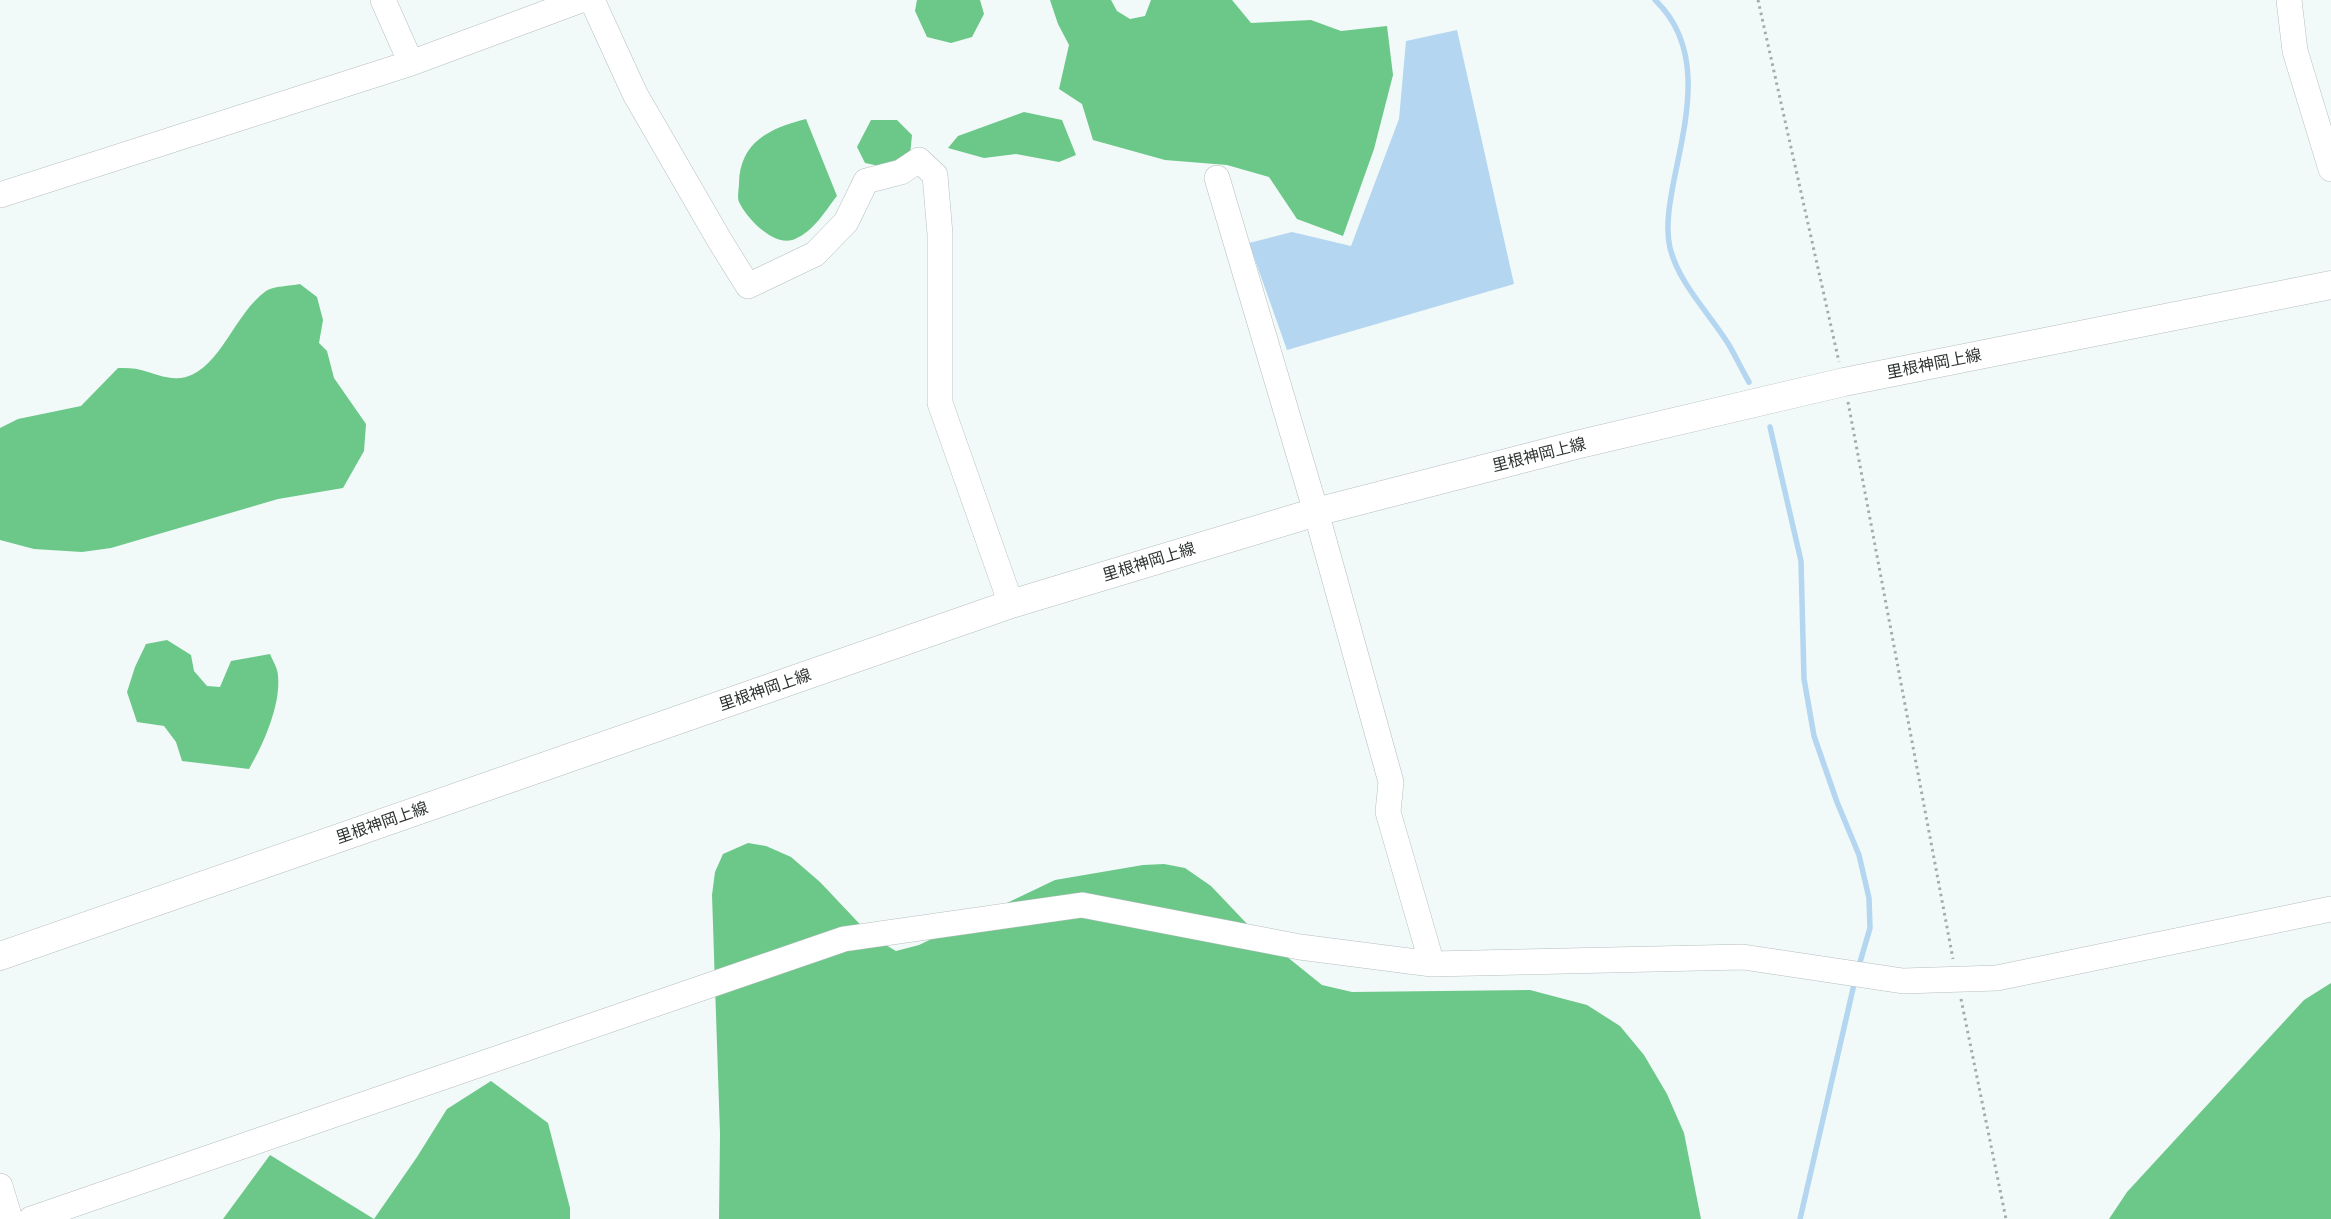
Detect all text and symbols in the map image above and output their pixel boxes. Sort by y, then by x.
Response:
street label: 里根神岡上線 [1885,345,1983,383]
street label: 里根神岡上線 [1490,434,1588,476]
street label: 里根神岡上線 [1100,539,1198,585]
street label: 里根神岡上線 [716,665,814,715]
street label: 里根神岡上線 [333,798,431,848]

